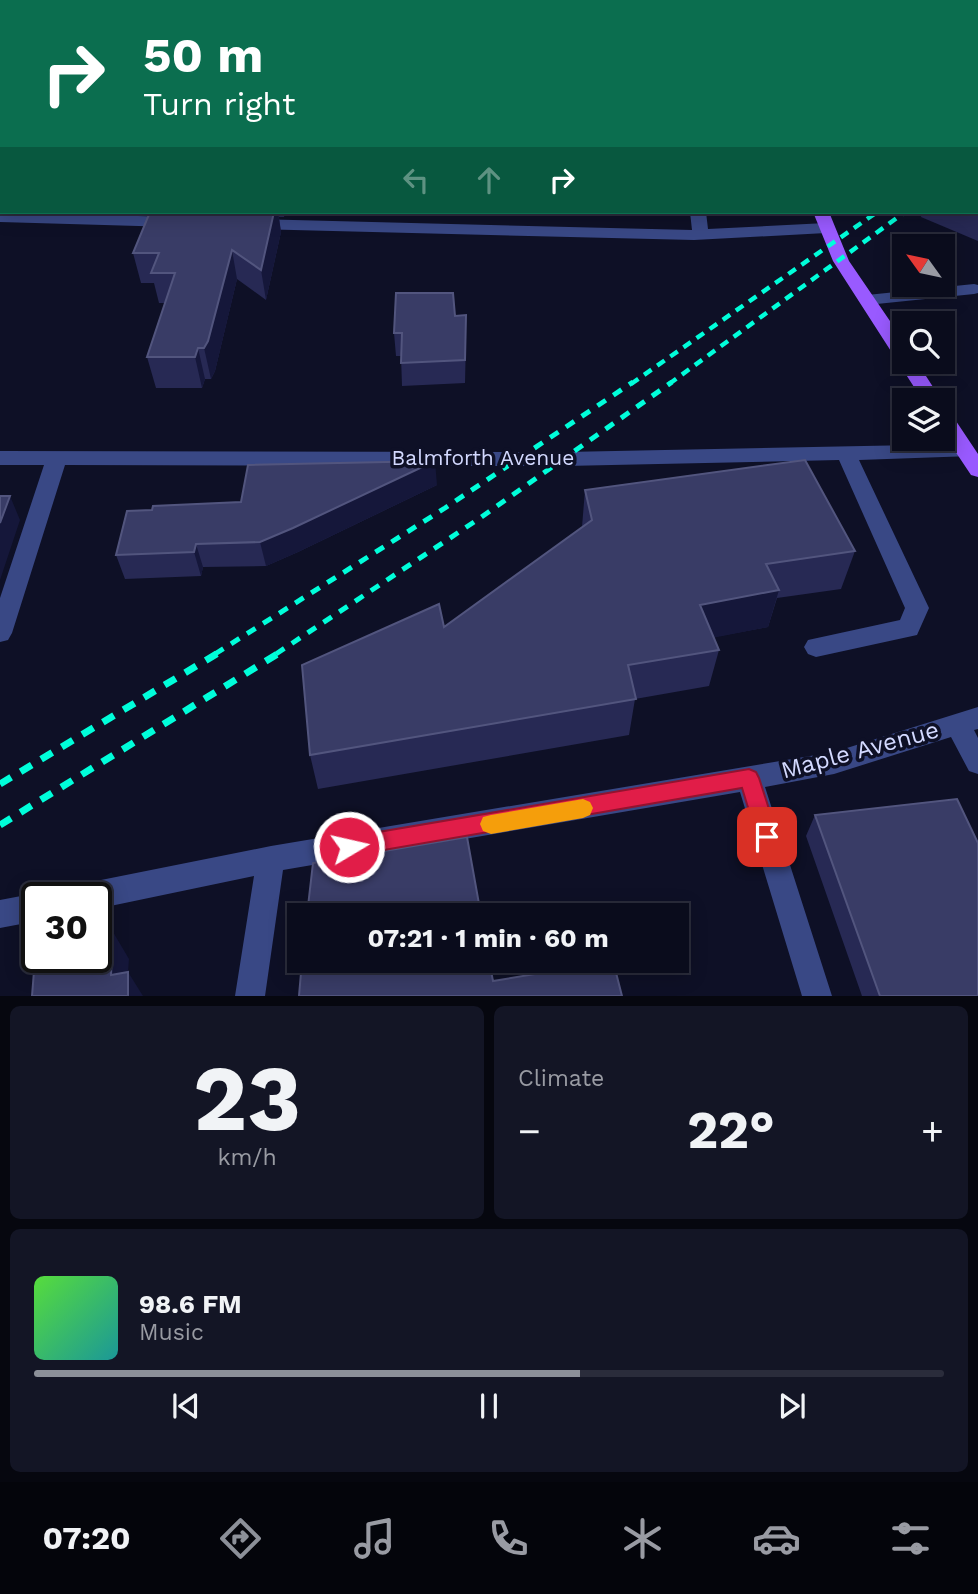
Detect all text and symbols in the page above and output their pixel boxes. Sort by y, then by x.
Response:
text: 50 m [143,26,263,84]
icon: right [28,28,119,119]
text: Turn right [143,85,295,123]
icon: left [397,161,435,199]
icon: ahead [470,161,508,199]
icon: right [543,161,581,199]
north arrow [892,234,956,298]
map controls [892,234,955,451]
button: search [892,311,955,374]
button: layers [892,388,955,451]
street label: Balmforth Avenue [392,445,574,470]
street label: Maple Avenue [778,715,942,785]
pin [737,807,797,867]
position arrow [312,810,386,884]
icon: arrive [748,818,786,856]
speed limit sign: 30 [21,882,112,973]
text: 07:21 · 1 min · 60 m [367,923,609,953]
text: 23 [193,1045,301,1152]
text: Climate [518,1065,604,1092]
text: 22° [687,1100,775,1161]
text: − [518,1109,541,1153]
text: + [921,1109,944,1153]
text: km/h [217,1144,277,1171]
text: 98.6 FM [139,1289,242,1319]
text: Music [139,1319,204,1346]
icon: previous [167,1387,205,1425]
icon: pause [470,1387,508,1425]
icon: next [773,1387,811,1425]
icon: directions [216,1514,265,1563]
icon: music [350,1514,399,1563]
icon: phone [484,1514,533,1563]
icon: climate [618,1514,667,1563]
icon: car [752,1514,801,1563]
icon: filters [886,1514,935,1563]
text: 07:20 [43,1519,131,1557]

